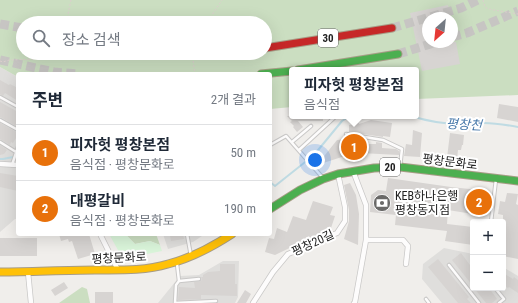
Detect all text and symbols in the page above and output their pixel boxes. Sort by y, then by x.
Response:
north arrow [422,12,458,48]
search box [16,16,272,60]
icon: search [30,27,52,49]
road number: 30 [318,29,338,47]
text: 장소 검색 [62,31,121,49]
popup [289,67,419,119]
text: 피자헛 평창본점 [304,76,404,94]
text: 주변 [32,90,63,110]
text: 2개 결과 [211,92,256,107]
text: 음식점 [304,97,340,112]
water label: 평창천 [446,116,483,133]
pin: 1 [341,132,367,162]
text: 피자헛 평창본점 [70,136,170,154]
text: 1 [42,145,48,160]
text: 50 m [230,145,256,160]
your location [305,150,325,170]
street label: 평창문화로 [422,152,478,172]
text: 음식점 · 평창문화로 [70,157,175,172]
road number: 20 [380,158,400,176]
pin: 2 [466,187,492,217]
place label: KEB하나은행 평창동지점 [395,189,458,217]
text: 대평갈비 [70,192,125,210]
bank icon: KEB하나은행 평창동지점 [372,193,392,213]
text: 2 [42,201,48,216]
text: 190 m [224,201,256,216]
text: 음식점 · 평창문화로 [70,213,175,228]
map controls [470,219,506,291]
button: + [470,219,506,255]
street label: 평창20길 [290,227,336,259]
street label: 평창문화로 [91,250,147,266]
button: − [470,255,506,291]

